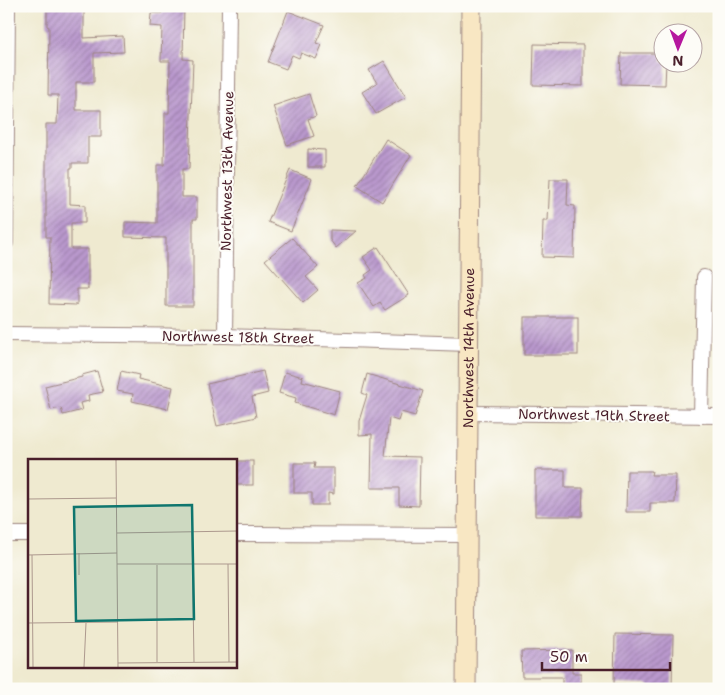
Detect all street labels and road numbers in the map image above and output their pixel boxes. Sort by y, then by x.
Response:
street label: Northwest 13th Avenue [217,91,237,251]
street label: Northwest 14th Avenue [459,268,478,428]
street label: Northwest 18th Street [162,327,314,347]
street label: Northwest 19th Street [518,405,670,425]

